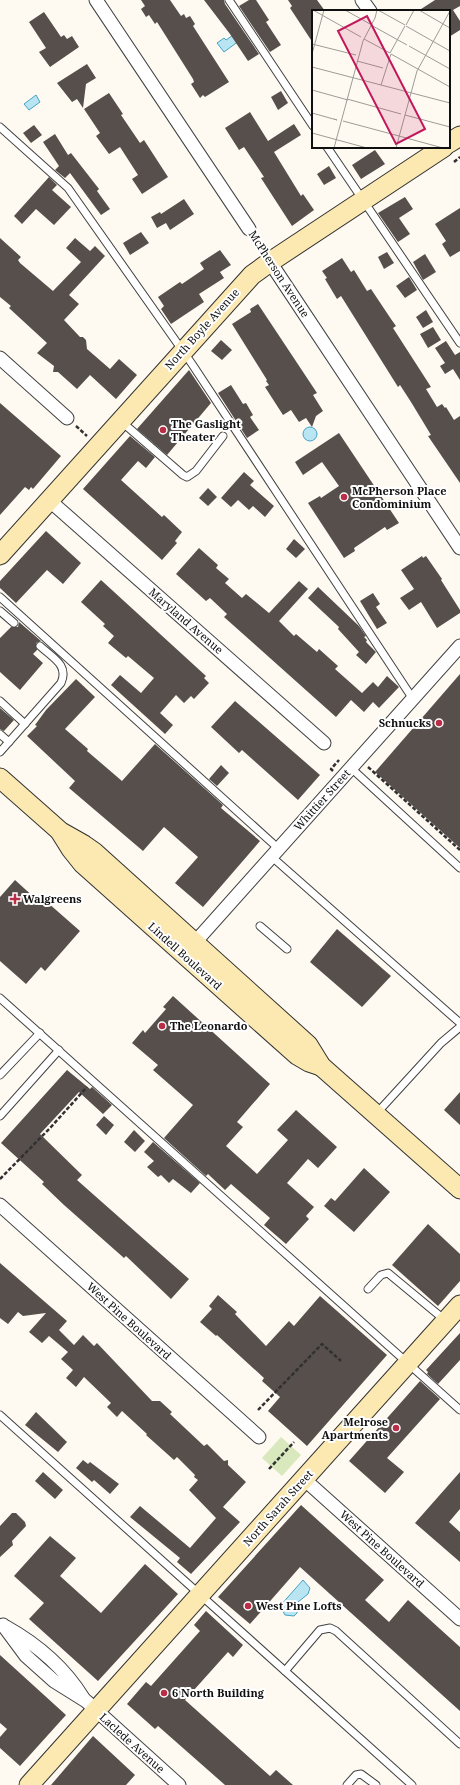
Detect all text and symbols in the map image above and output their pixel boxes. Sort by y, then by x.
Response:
inset map [312,10,450,148]
street label: McPherson Avenue [246,227,313,320]
street label: North Boyle Avenue [161,285,242,373]
place label: The Gaslight Theater [171,416,241,444]
marker: The Gaslight Theater [158,425,168,435]
place label: McPherson Place Condominium [352,483,447,511]
marker: McPherson Place Condominium [339,492,349,502]
street label: Maryland Avenue [146,584,227,657]
place label: Schnucks [379,715,431,730]
marker: Schnucks [434,718,444,728]
street label: Whittier Street [290,766,353,834]
place label: Walgreens [23,891,82,906]
marker: Walgreens [10,894,20,904]
street label: Lindell Boulevard [145,919,226,993]
place label: The Leonardo [170,1018,248,1033]
marker: The Leonardo [157,1021,167,1031]
street label: West Pine Boulevard [84,1279,175,1363]
place label: Melrose Apartments [322,1414,388,1442]
marker: Melrose Apartments [391,1423,401,1433]
street label: North Sarah Street [239,1466,316,1549]
street label: West Pine Boulevard [337,1507,428,1591]
place label: West Pine Lofts [256,1598,342,1613]
marker: West Pine Lofts [243,1601,253,1611]
place label: 6 North Building [172,1685,265,1700]
marker: 6 North Building [159,1688,169,1698]
street label: Laclede Avenue [97,1709,168,1776]

